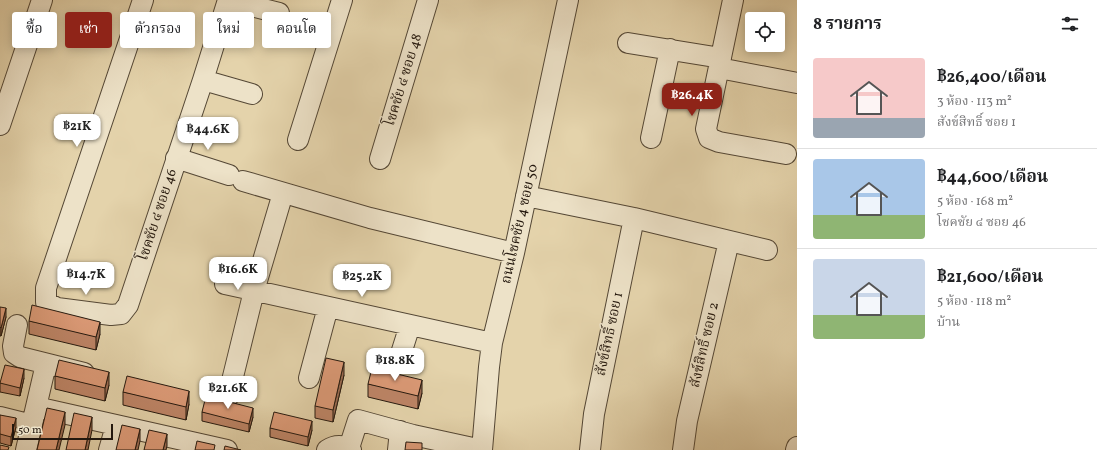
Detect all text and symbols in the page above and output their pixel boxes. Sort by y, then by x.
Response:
chip: ซื้อ [12,12,57,48]
chip: เช่า [65,12,112,48]
chip: ตัวกรอง [120,12,195,48]
chip: ใหม่ [203,12,254,48]
chip: คอนโด [262,12,331,48]
map controls [745,12,785,52]
button: locate [745,12,785,52]
text: 8 รายการ [813,13,882,36]
icon: filters [1059,13,1081,35]
street label: โชคชัย ๔ ซอย 48 [379,31,427,129]
text: ฿26,400/เดือน [937,66,1046,89]
icon: home [845,74,893,122]
pin: ฿26.4K [659,83,725,117]
text: ฿26.4K [671,87,713,105]
text: 3 ห้อง · 113 m² [937,93,1012,111]
pin: ฿21K [53,114,101,148]
text: สังข์สิทธิ์ ซอย 1 [937,114,1016,132]
pin: ฿44.6K [175,117,241,151]
text: ฿21K [63,118,91,136]
text: ฿44.6K [186,121,230,139]
street label: ถนนโชคชัย 4 ซอย 50 [495,162,543,286]
street label: โชคชัย ๔ ซอย 46 [132,166,182,264]
text: ฿44,600/เดือน [937,166,1048,189]
icon: home [845,175,893,223]
text: 5 ห้อง · 168 m² [937,193,1013,211]
text: โชคชัย ๔ ซอย 46 [937,214,1026,232]
pin: ฿16.6K [205,257,271,291]
text: ฿16.6K [218,261,258,279]
pin: ฿14.7K [53,262,119,296]
pin: ฿25.2K [329,264,395,298]
text: ฿14.7K [66,266,106,284]
text: ฿21,600/เดือน [937,266,1043,289]
text: ฿25.2K [342,268,382,286]
icon: home [845,275,893,323]
street label: สังข์สิทธิ์ ซอย 1 [590,290,628,378]
text: 5 ห้อง · 118 m² [937,293,1011,311]
street label: สังข์สิทธิ์ ซอย 2 [684,300,724,390]
text: บ้าน [937,314,960,332]
pin: ฿18.8K [362,348,428,382]
text: ฿18.8K [375,352,415,370]
pin: ฿21.6K [195,376,261,410]
text: ฿21.6K [208,380,248,398]
scale bar [12,422,113,441]
text: 50 m [18,423,42,438]

